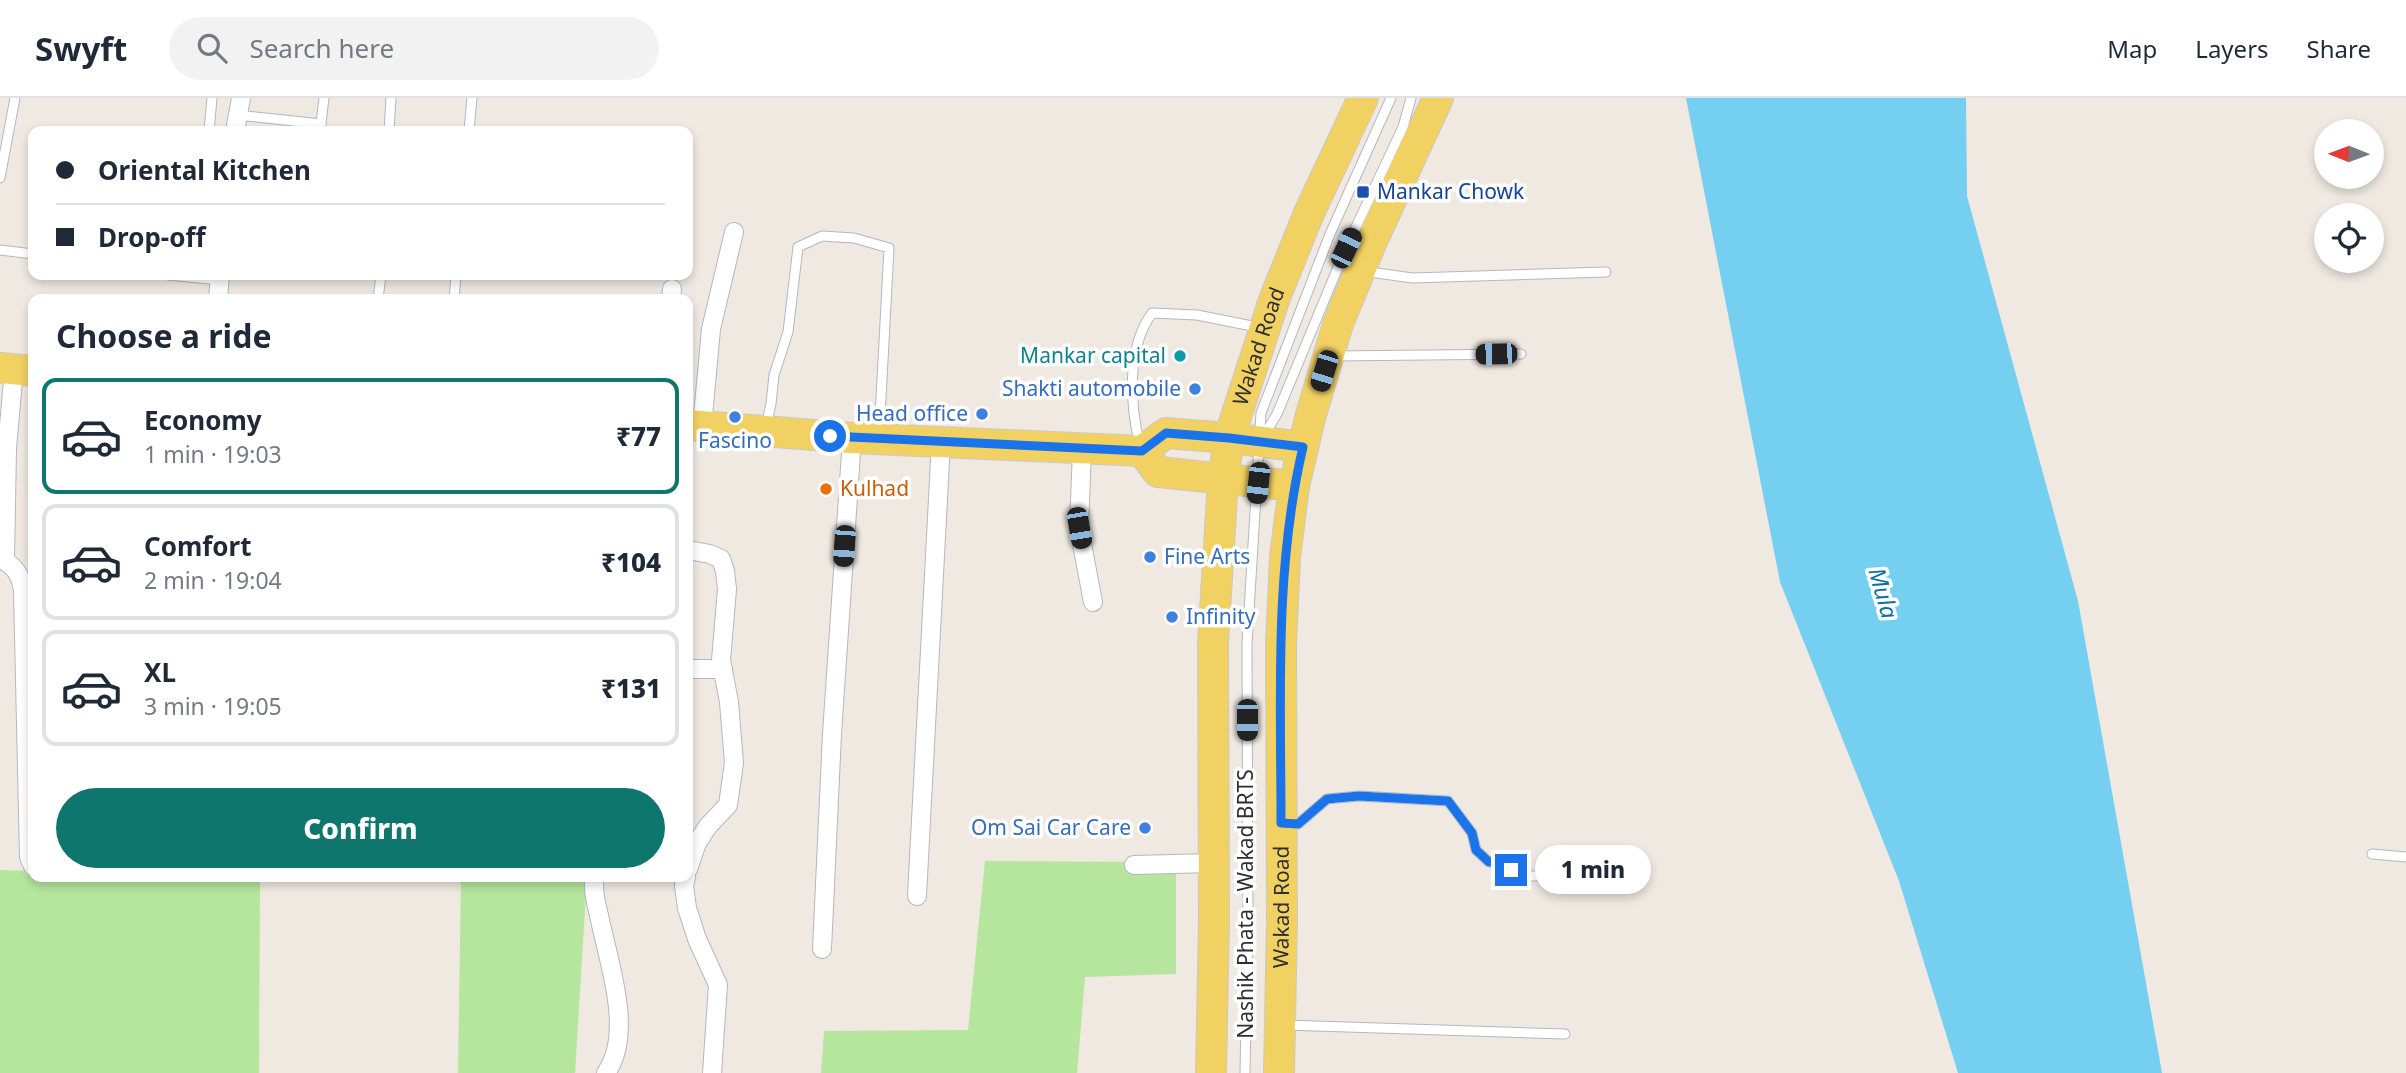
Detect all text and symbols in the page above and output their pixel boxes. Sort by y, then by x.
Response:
search box [169,17,659,80]
text: Swyft [35,26,127,71]
icon: search [193,29,231,67]
text: Search here [249,30,394,66]
text: Map [2107,32,2157,65]
text: Layers [2195,32,2269,65]
text: Share [2307,32,2371,65]
north arrow [2314,119,2384,189]
map controls [2314,119,2384,273]
text: Oriental Kitchen [98,152,311,188]
place label: Mankar Chowk [1377,177,1525,205]
marker: Mankar Chowk [1355,184,1371,200]
button: locate [2314,203,2384,273]
text: Drop-off [98,219,205,255]
car [1328,225,1365,271]
street label: Wakad Road [1226,283,1291,409]
text: Choose a ride [56,314,272,357]
place label: Mankar capital [1020,341,1166,369]
car [1475,343,1518,365]
marker: Mankar capital [1172,348,1188,364]
car [1308,348,1341,394]
place label: Shakti automobile [1002,374,1181,402]
marker: Shakti automobile [1187,381,1203,397]
place label: Head office [856,399,968,427]
text: Economy [144,402,262,438]
icon: car [60,405,123,468]
marker: Head office [974,406,990,422]
marker: Fascino [727,409,743,425]
text: ₹77 [616,418,661,454]
route start [814,420,846,452]
place label: Fascino [698,426,772,454]
text: 1 min · 19:03 [144,438,282,470]
car [1246,461,1271,505]
place label: Kulhad [840,474,909,502]
marker: Kulhad [818,481,834,497]
car [1066,505,1093,551]
car [833,524,856,568]
text: Comfort [144,528,252,564]
icon: car [60,531,123,594]
place label: Fine Arts [1164,542,1250,570]
text: ₹104 [601,544,661,580]
marker: Fine Arts [1142,549,1158,565]
water label: Mula [1861,563,1906,622]
text: 2 min · 19:04 [144,564,282,596]
place label: Infinity [1186,602,1256,630]
marker: Infinity [1164,609,1180,625]
text: XL [144,654,176,690]
icon: car [60,657,123,720]
text: ₹131 [601,670,661,706]
text: 3 min · 19:05 [144,690,282,722]
car [1237,699,1258,741]
street label: Nashik Phata - Wakad BRTS [1231,769,1259,1039]
button: Confirm [56,788,665,868]
place label: Om Sai Car Care [971,813,1131,841]
marker: Om Sai Car Care [1137,820,1153,836]
street label: Wakad Road [1266,846,1295,969]
callout: 1 min [1536,846,1651,894]
text: 1 min [1561,853,1625,885]
route end [1495,854,1527,886]

